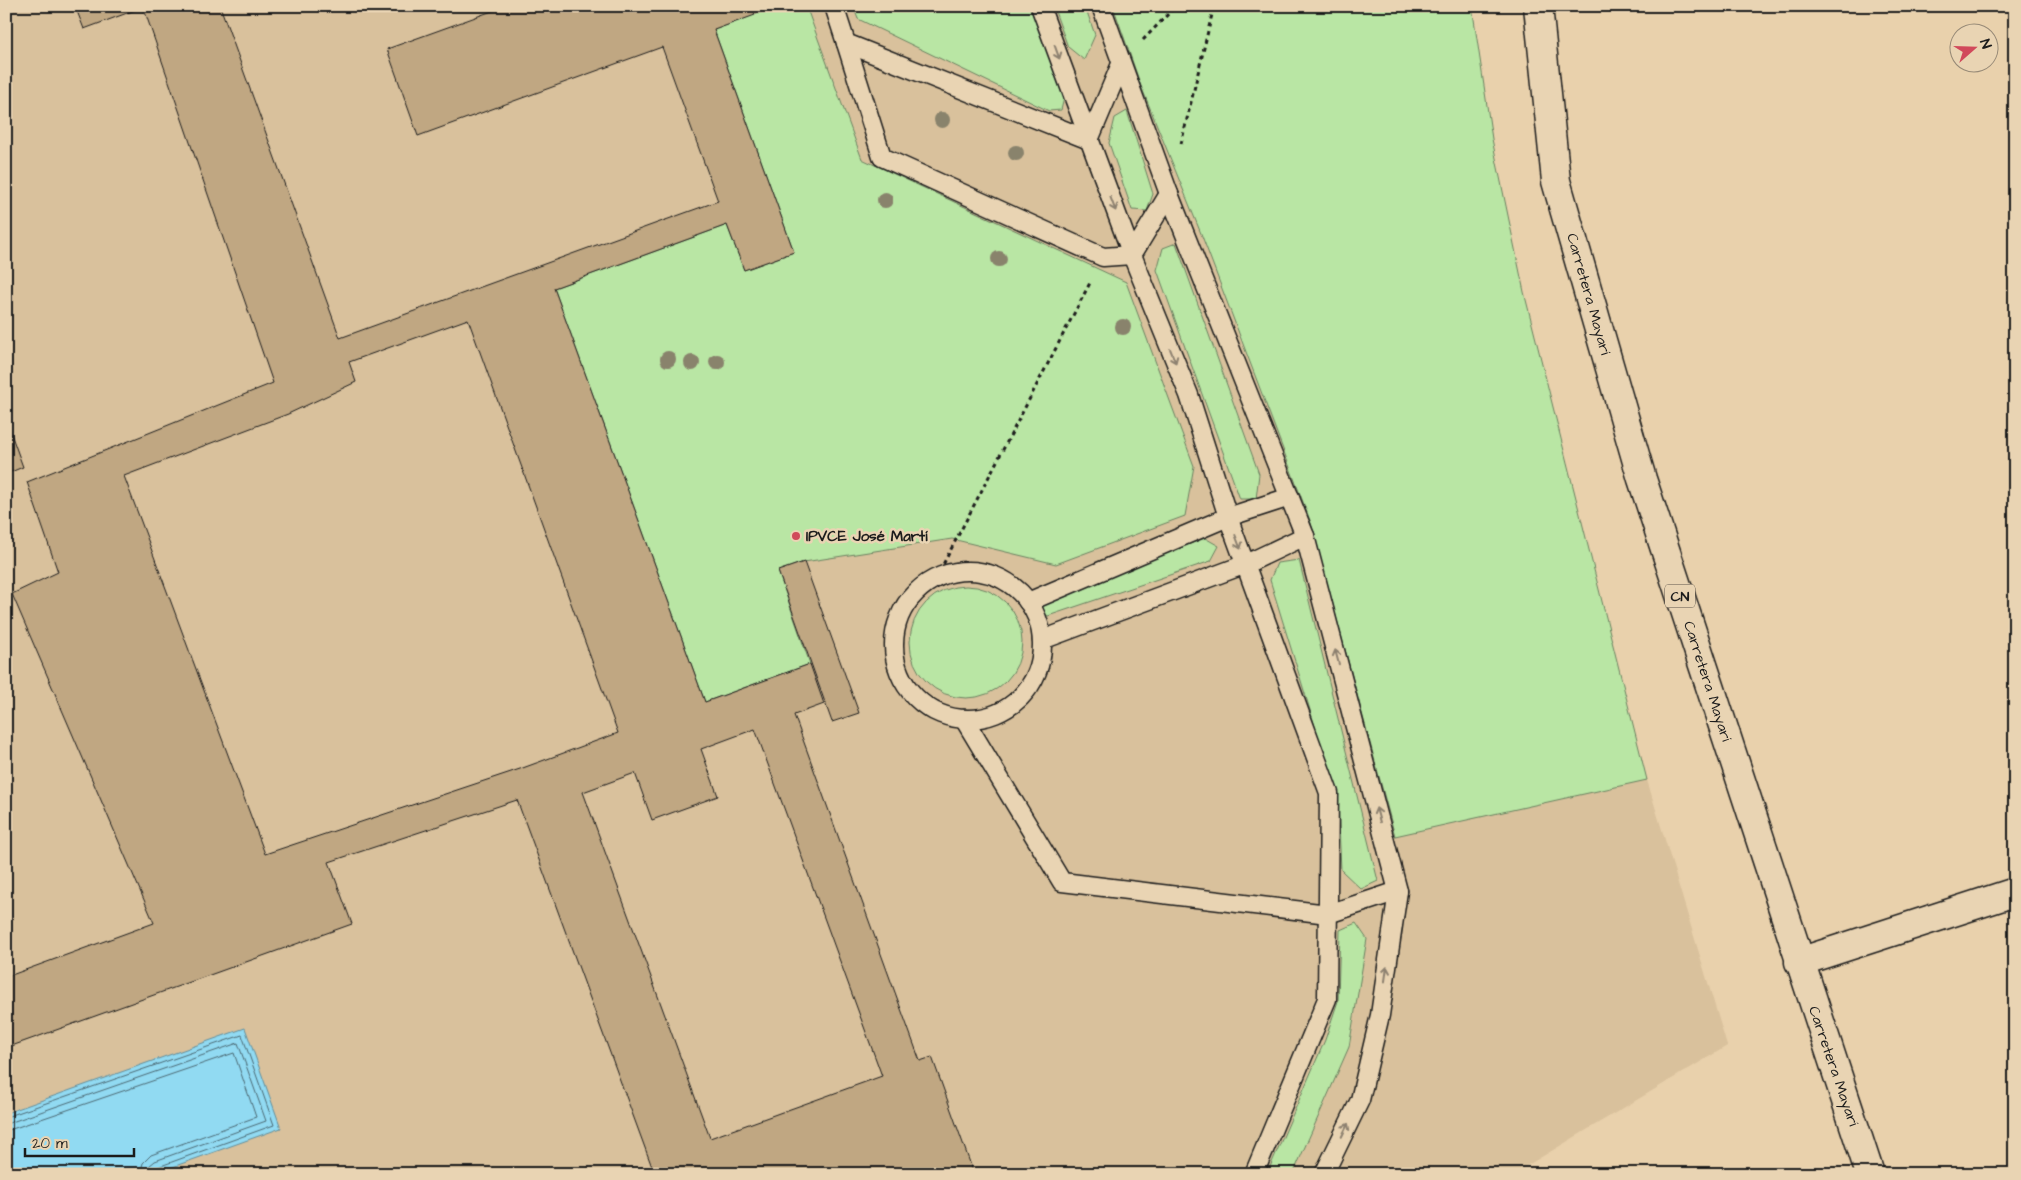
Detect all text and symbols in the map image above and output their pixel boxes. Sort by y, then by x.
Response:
north arrow [1948,22,1998,72]
text: N [1974,36,1996,52]
one-way arrow [1053,44,1062,59]
one-way arrow [1110,197,1119,212]
street label: Carretera Mayarí [1560,231,1616,358]
one-way arrow [1169,347,1178,363]
place label: IPVCE José Martí [806,526,928,547]
marker: IPVCE José Martí [790,530,802,542]
one-way arrow [1234,534,1243,549]
road number: CN [1665,584,1695,608]
street label: Carretera Mayarí [1677,618,1737,745]
one-way arrow [1332,650,1341,666]
one-way arrow [1373,807,1382,823]
one-way arrow [1381,966,1391,982]
street label: Carretera Mayarí [1802,1003,1864,1130]
one-way arrow [1341,1123,1350,1138]
scale bar [25,1125,134,1157]
text: 20 m [32,1133,68,1154]

